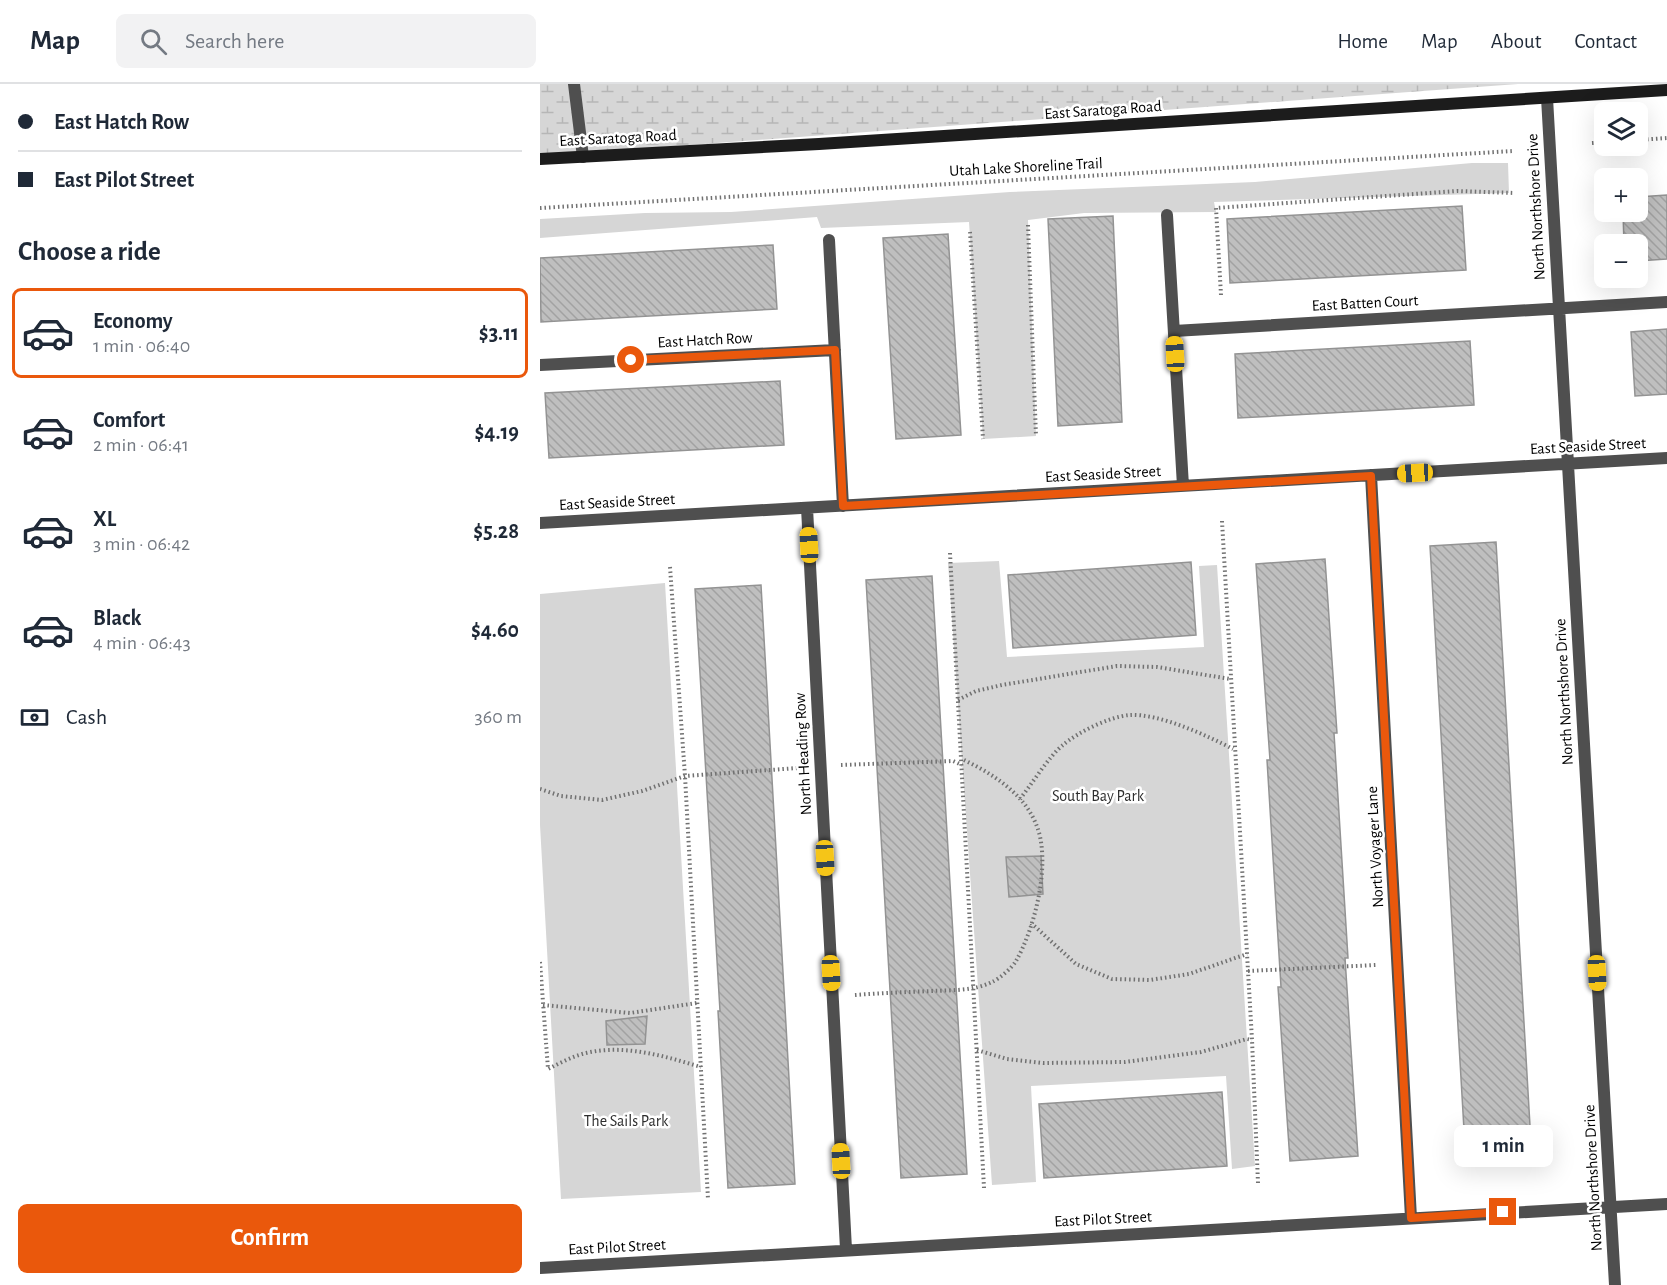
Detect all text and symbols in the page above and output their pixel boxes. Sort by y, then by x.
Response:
search box [116,14,536,68]
icon: search [137,25,170,58]
text: Map [30,27,80,55]
text: Search here [185,30,284,52]
text: Home [1337,31,1388,52]
text: Map [1421,31,1458,52]
text: About [1491,31,1541,52]
text: Contact [1574,31,1637,52]
street label: East Saratoga Road [1044,98,1162,122]
map controls [1594,102,1648,288]
button: layers [1594,102,1648,156]
text: East Hatch Row [54,111,189,133]
street label: East Saratoga Road [559,127,677,149]
street label: North Northshore Drive [1524,133,1548,281]
street label: Utah Lake Shoreline Trail [949,155,1103,179]
button: + [1594,168,1648,222]
text: East Pilot Street [54,169,194,191]
button: − [1594,234,1648,288]
text: Choose a ride [18,238,161,265]
street label: East Batten Court [1311,292,1419,314]
icon: car [21,306,75,360]
text: Economy [93,310,173,332]
text: $3.11 [479,322,519,344]
street label: East Hatch Row [657,330,753,350]
text: 1 min · 06:40 [93,336,190,356]
car [1165,336,1185,372]
route start [617,346,644,373]
icon: car [21,405,75,459]
text: Comfort [93,409,165,431]
text: $4.19 [474,421,519,443]
text: 2 min · 06:41 [93,435,189,455]
street label: East Seaside Street [1530,435,1646,457]
street label: East Seaside Street [1045,463,1161,485]
car [1397,463,1433,483]
street label: East Seaside Street [559,491,675,513]
icon: car [21,504,75,558]
text: XL [93,508,116,530]
text: $5.28 [473,520,519,542]
car [799,527,819,563]
text: 3 min · 06:42 [93,534,190,554]
icon: car [21,603,75,657]
text: Black [93,607,141,629]
street label: North Northshore Drive [1552,618,1576,766]
text: $4.60 [471,619,519,641]
text: 4 min · 06:43 [93,633,191,653]
street label: North Heading Row [792,692,814,816]
icon: cash [18,701,51,734]
text: Cash [66,706,107,728]
text: 360 m [475,707,522,727]
street label: North Voyager Lane [1364,786,1387,908]
park label: South Bay Park [1052,788,1145,805]
car [815,840,835,876]
car [821,955,841,991]
car [1587,955,1607,991]
street label: North Northshore Drive [1581,1104,1605,1252]
park label: The Sails Park [584,1113,669,1129]
callout: 1 min [1454,1125,1552,1167]
text: 1 min [1482,1136,1525,1156]
car [831,1143,851,1179]
route end [1489,1198,1516,1225]
button: Confirm [18,1204,522,1273]
street label: East Pilot Street [1054,1208,1152,1230]
street label: East Pilot Street [568,1236,666,1258]

